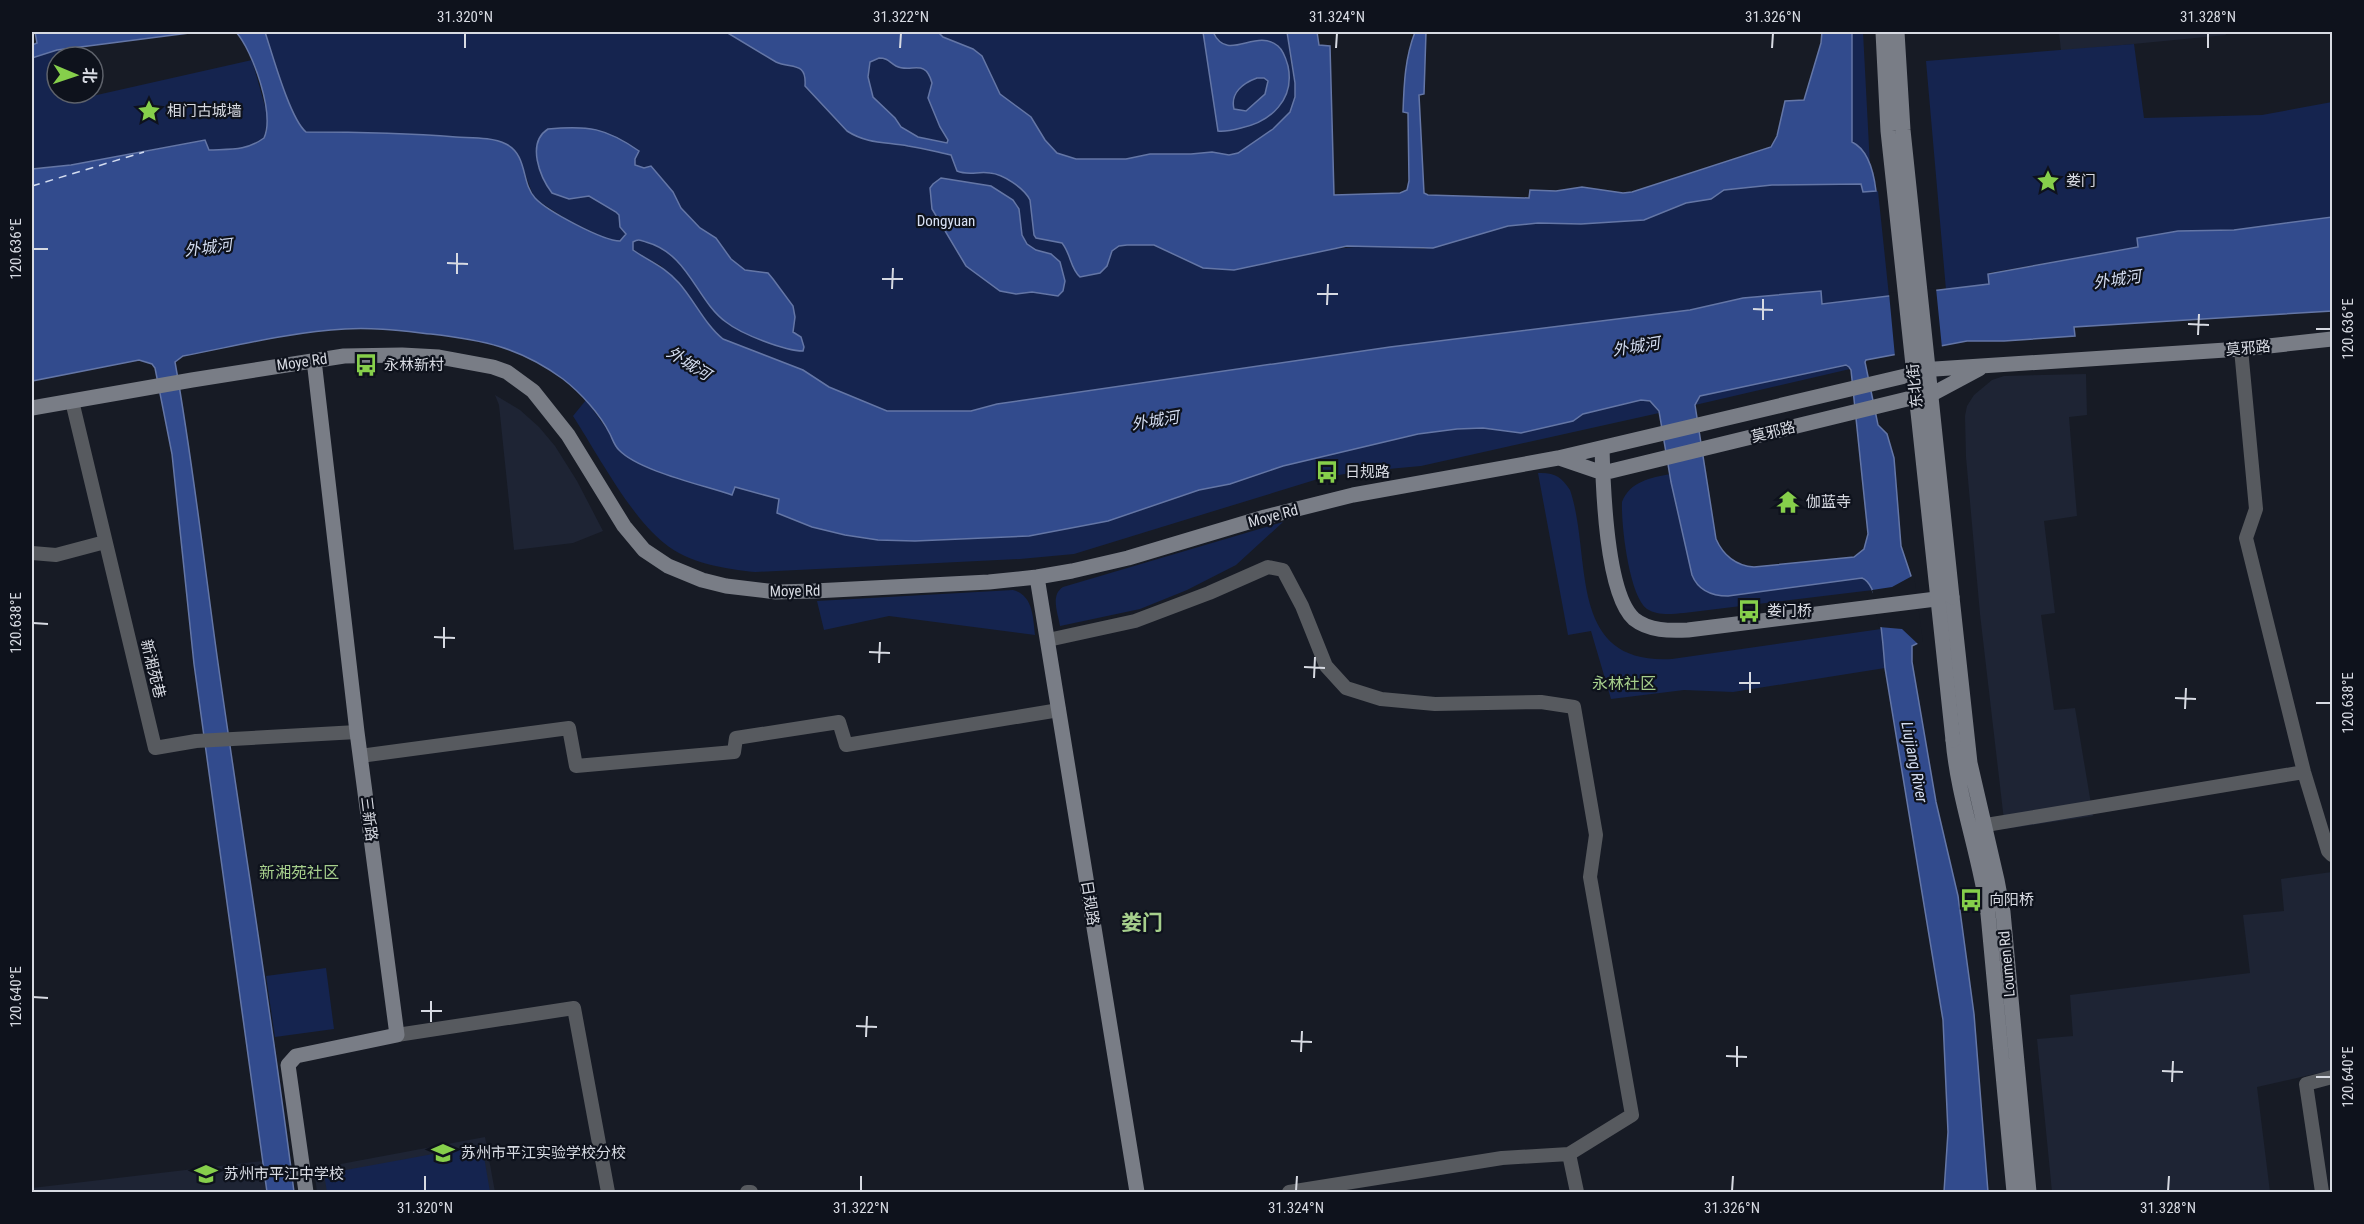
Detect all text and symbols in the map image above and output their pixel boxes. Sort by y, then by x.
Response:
text: 31.320°N [437,8,493,26]
text: 31.322°N [873,8,929,26]
text: 31.324°N [1309,8,1365,26]
text: 31.326°N [1745,8,1801,26]
text: 31.328°N [2180,8,2236,26]
north arrow [45,45,105,105]
text: 北 [80,67,99,84]
place icon: 相门古城墙 [136,98,162,124]
place label: 相门古城墙 [167,102,242,120]
place icon: 娄门 [2035,168,2061,194]
place label: 娄门 [2066,172,2096,190]
park label: Dongyuan [917,212,975,230]
text: 120.636°E [7,218,25,280]
water label: 外城河 [183,235,236,260]
water label: 外城河 [2092,266,2145,292]
text: 120.636°E [2339,298,2357,360]
water label: 外城河 [1611,333,1664,360]
street label: 莫邪路 [2225,337,2271,359]
water label: 外城河 [663,343,717,386]
street label: Moye Rd [276,350,328,374]
bus stop icon: 永林新村 [353,352,379,378]
place label: 永林新村 [384,356,444,374]
street label: 东北街 [1904,363,1926,409]
water label: 外城河 [1130,407,1183,434]
street label: 莫邪路 [1749,418,1797,446]
bus stop icon: 日规路 [1314,459,1340,485]
place label: 日规路 [1345,463,1390,481]
temple icon: 伽蓝寺 [1775,489,1801,515]
place label: 伽蓝寺 [1806,493,1851,511]
street label: Moye Rd [1246,501,1300,531]
street label: Moye Rd [769,582,821,600]
text: 120.638°E [7,592,25,654]
bus stop icon: 娄门桥 [1736,598,1762,624]
place label: 娄门桥 [1767,602,1812,620]
street label: 新湘苑巷 [137,638,169,700]
text: 120.638°E [2339,672,2357,734]
district label: 永林社区 [1592,674,1656,693]
water label: Liujiang River [1897,720,1932,805]
street label: 三新路 [357,796,381,842]
district label: 新湘苑社区 [259,863,339,882]
street label: 日规路 [1078,879,1102,927]
bus stop icon: 向阳桥 [1958,887,1984,913]
place label: 向阳桥 [1989,891,2034,909]
district label: 娄门 [1121,911,1163,935]
street label: Loumen Rd [1995,930,2019,998]
text: 120.640°E [7,966,25,1028]
text: 120.640°E [2339,1046,2357,1108]
school or university icon: 苏州市平江实验学校分校 [430,1140,456,1166]
place label: 苏州市平江实验学校分校 [461,1144,626,1162]
school or university icon: 苏州市平江中学校 [193,1161,219,1187]
place label: 苏州市平江中学校 [224,1165,344,1183]
text: 31.320°N [397,1199,453,1217]
text: 31.322°N [833,1199,889,1217]
text: 31.324°N [1268,1199,1324,1217]
text: 31.326°N [1704,1199,1760,1217]
text: 31.328°N [2140,1199,2196,1217]

